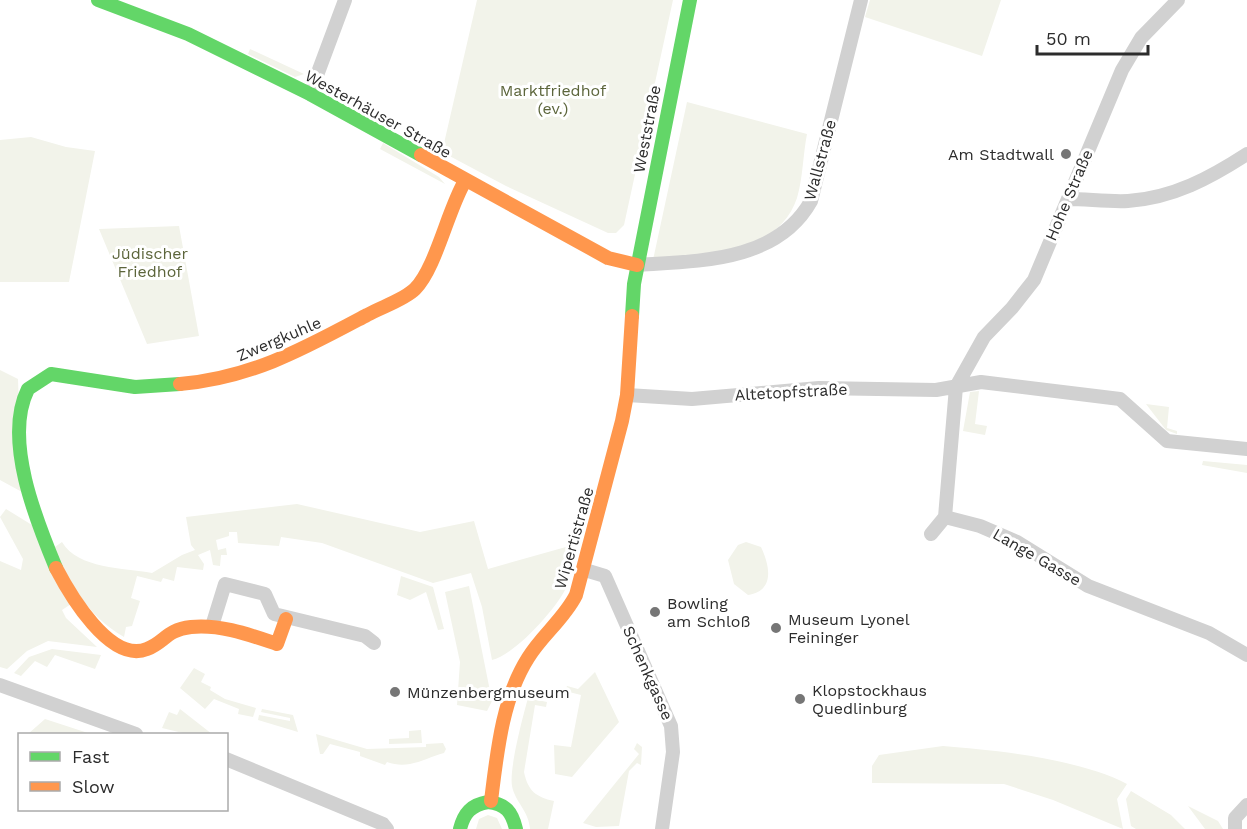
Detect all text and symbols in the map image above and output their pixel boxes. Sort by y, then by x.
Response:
scale bar [1037,18,1148,56]
text: 50 m [1046,28,1091,49]
street label: Westerhäuser Straße [301,66,455,162]
park label: Marktfriedhof (ev.) [500,81,607,118]
street label: Weststraße [629,84,665,174]
street label: Wallstraße [800,117,840,203]
place label: Am Stadtwall [948,145,1054,164]
street label: Hohe Straße [1041,147,1097,243]
marker: Am Stadtwall [1059,147,1073,161]
park label: Jüdischer Friedhof [112,244,189,281]
street label: Zwergkuhle [234,313,324,365]
street label: Altetopfstraße [734,380,848,404]
street label: Wipertistraße [550,485,598,591]
street label: Lange Gasse [990,524,1084,590]
place label: Bowling am Schloß [667,594,750,631]
marker: Bowling am Schloß [648,605,662,619]
place label: Museum Lyonel Feininger [788,610,910,647]
marker: Museum Lyonel Feininger [769,621,783,635]
street label: Schenkgasse [619,623,677,723]
place label: Klopstockhaus Quedlinburg [812,681,927,718]
place label: Münzenbergmuseum [407,683,570,702]
marker: Münzenbergmuseum [388,685,402,699]
marker: Klopstockhaus Quedlinburg [793,692,807,706]
legend [18,733,228,811]
text: Fast [72,746,110,767]
text: Slow [72,776,115,797]

